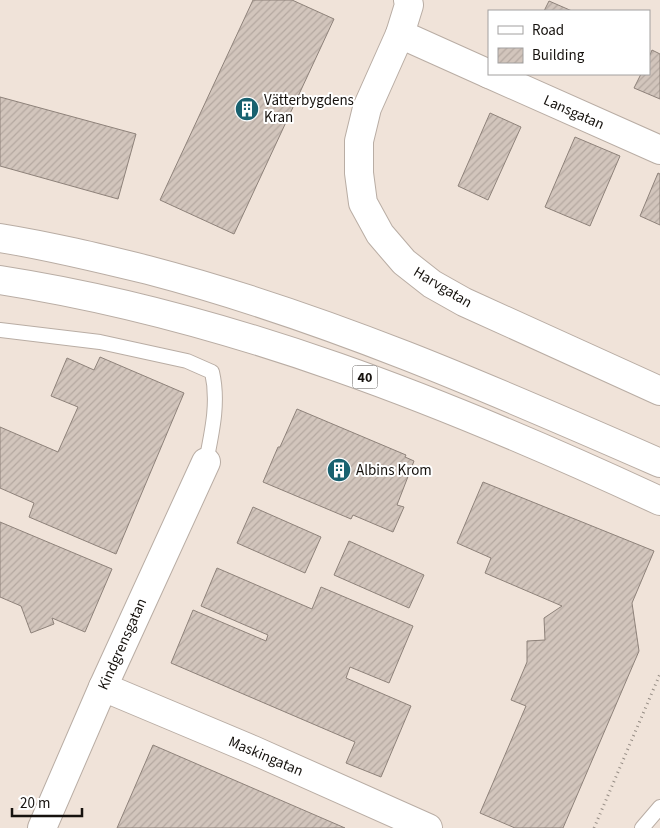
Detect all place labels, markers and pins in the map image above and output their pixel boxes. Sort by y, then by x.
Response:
place label: Vätterbygdens Kran [264,90,354,128]
building icon: Vätterbygdens Kran [234,96,260,122]
building icon: Albins Krom [326,457,352,483]
place label: Albins Krom [356,460,432,481]

